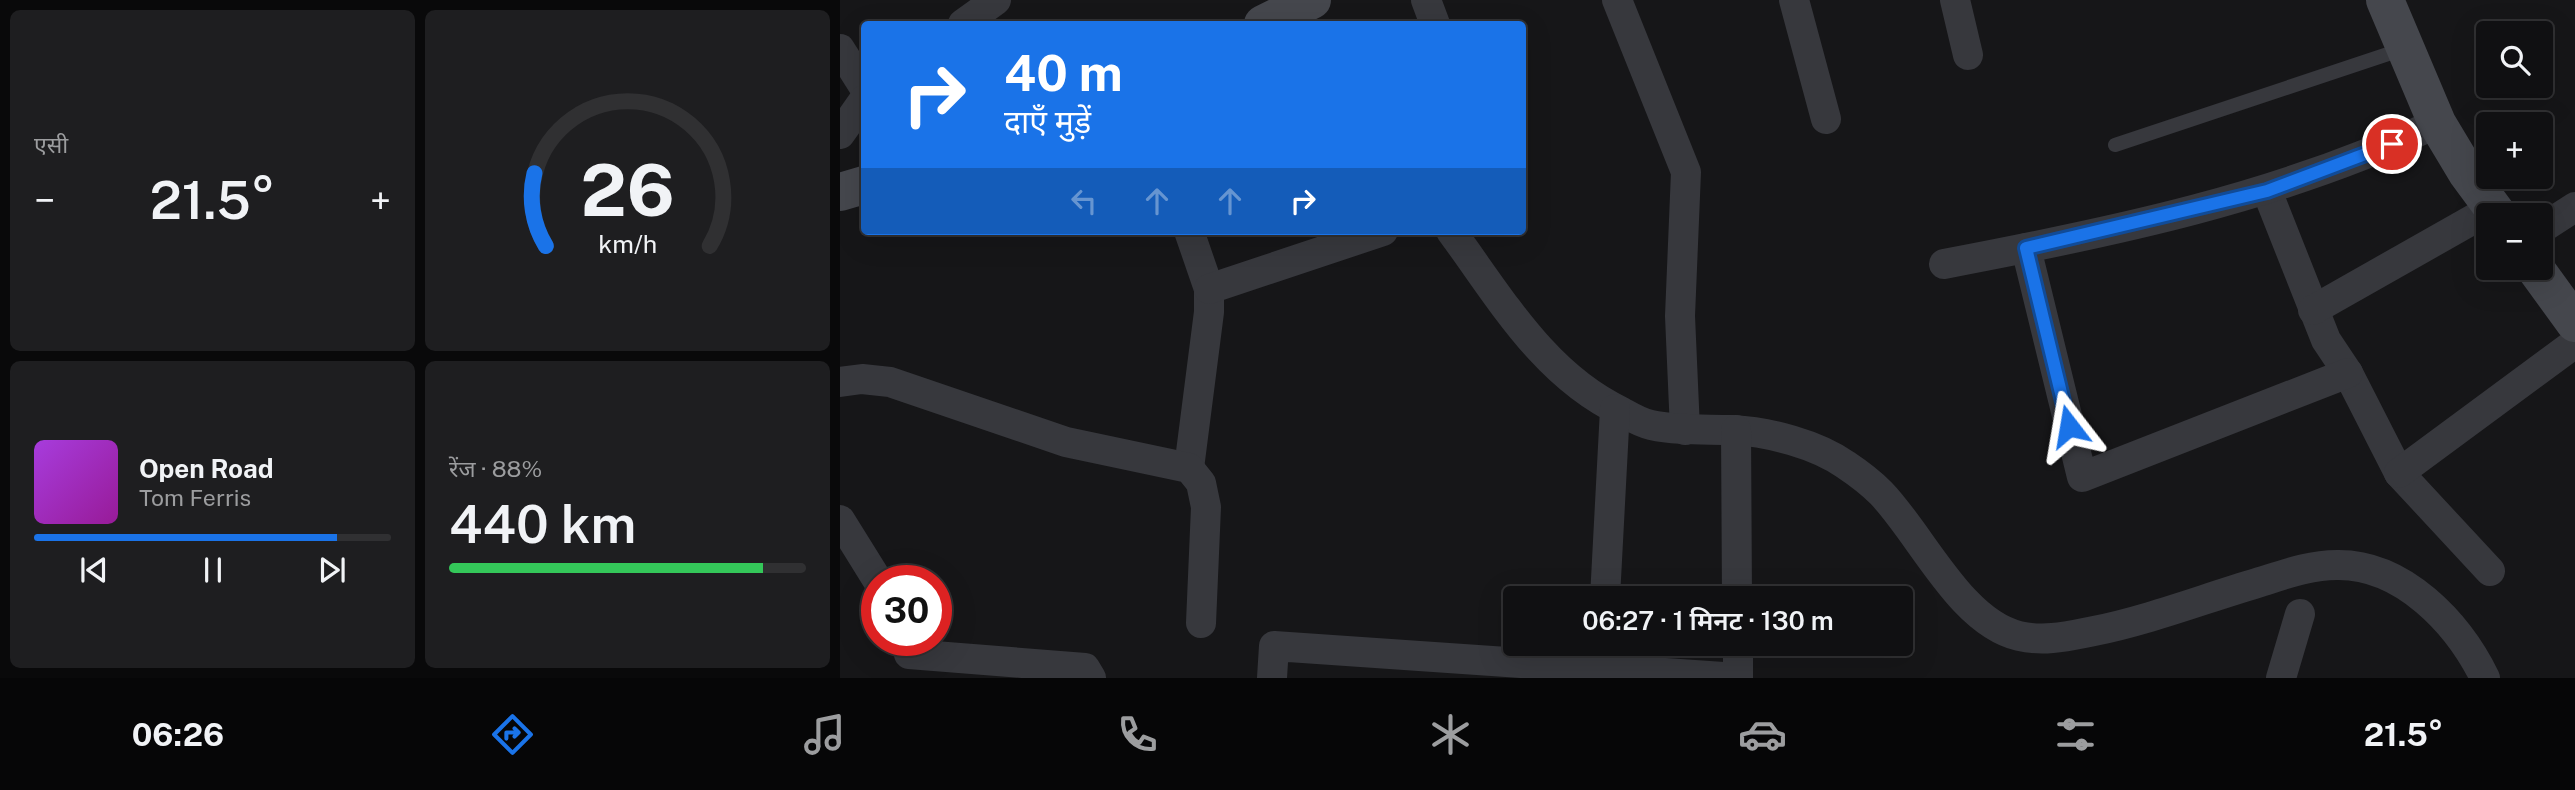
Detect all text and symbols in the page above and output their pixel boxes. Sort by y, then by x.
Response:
map controls [2476,21,2553,280]
button: search [2476,21,2553,98]
text: 40 m [1004,44,1123,102]
icon: right [889,49,980,140]
text: दाएँ मुड़ें [1004,103,1091,140]
button: + [2476,112,2553,189]
pin [2362,114,2422,174]
icon: arrive [2373,125,2411,163]
text: एसी [34,131,68,158]
text: 26 [580,148,675,233]
text: 21.5° [150,170,275,231]
text: − [34,178,55,223]
text: + [370,178,391,223]
icon: left [1065,182,1103,220]
icon: ahead [1138,182,1176,220]
icon: ahead [1211,182,1249,220]
icon: right [1284,182,1322,220]
button: − [2476,203,2553,280]
text: km/h [598,229,657,259]
position arrow [2032,389,2106,463]
text: Open Road [139,453,274,484]
text: रेंज · 88% [449,455,542,482]
text: Tom Ferris [139,484,251,511]
text: 440 km [449,494,636,555]
icon: previous [75,551,113,589]
icon: pause [194,551,232,589]
icon: next [313,551,351,589]
speed limit sign: 30 [861,565,952,656]
text: 06:27 · 1 मिनट · 130 m [1582,605,1834,636]
icon: directions [488,710,537,759]
icon: music [800,710,849,759]
icon: phone [1113,710,1162,759]
icon: climate [1426,710,1475,759]
icon: car [1738,710,1787,759]
icon: filters [2051,710,2100,759]
text: 06:26 [132,716,224,753]
text: 21.5° [2364,716,2443,753]

